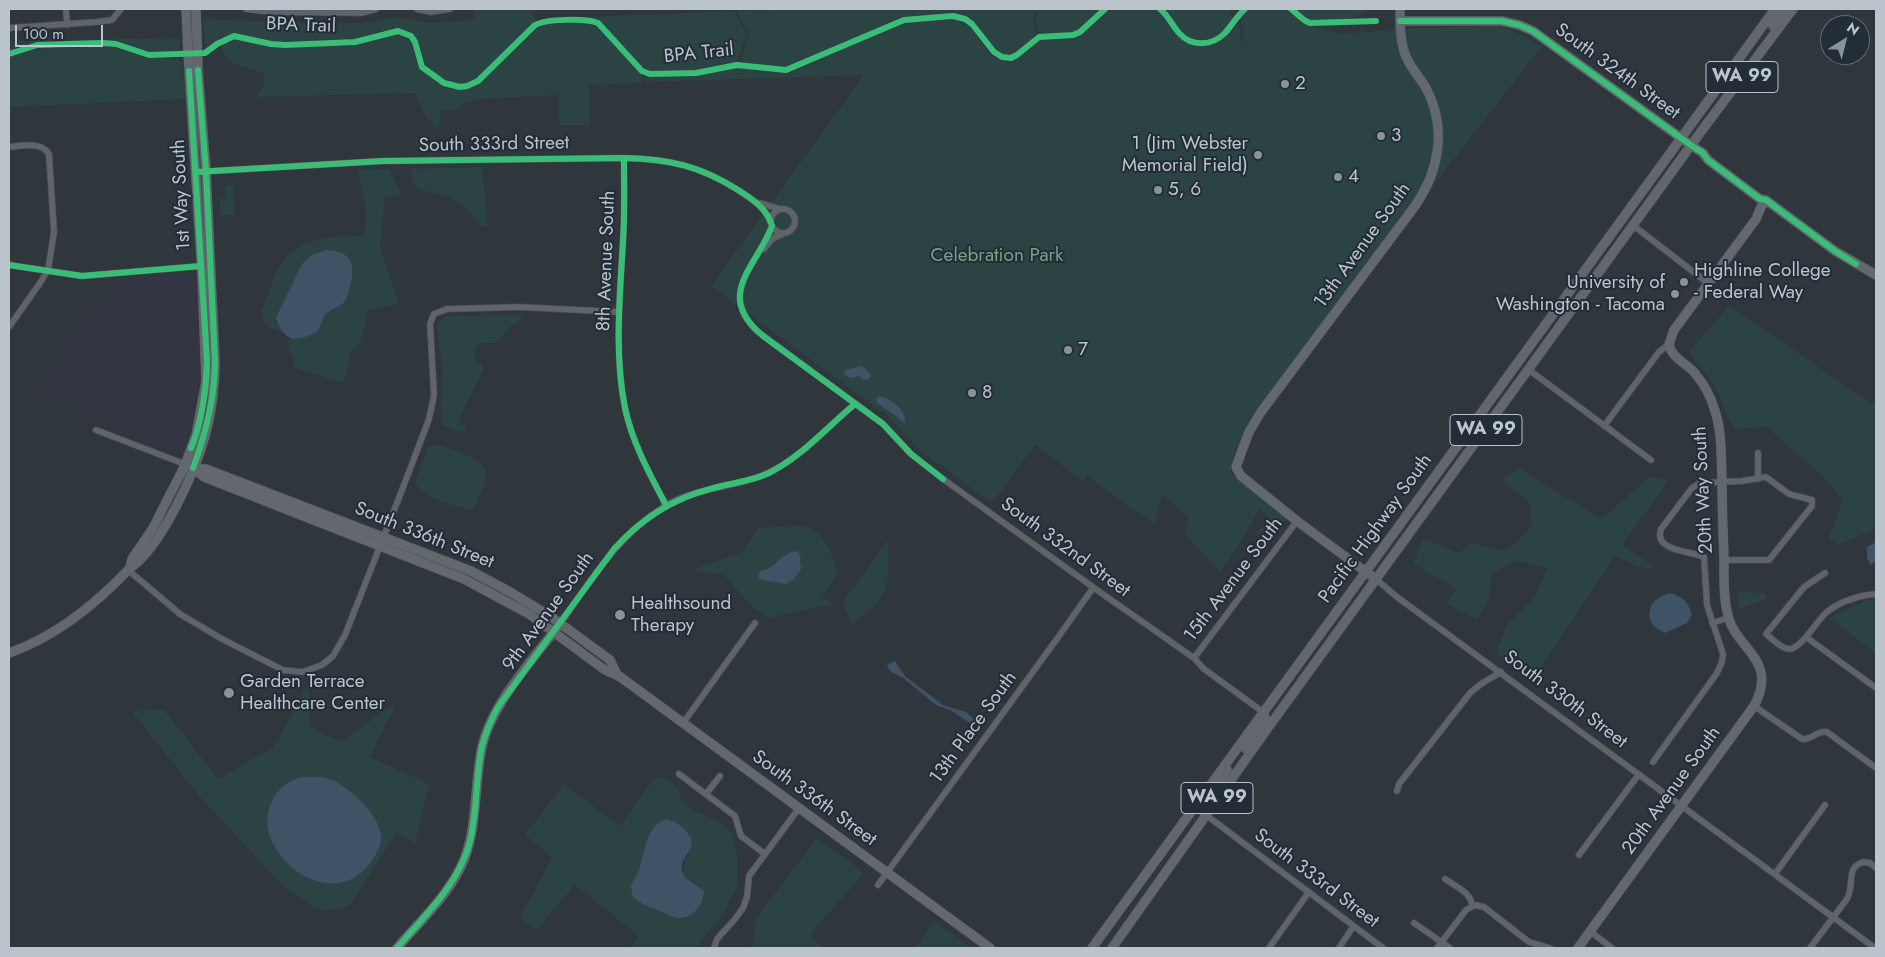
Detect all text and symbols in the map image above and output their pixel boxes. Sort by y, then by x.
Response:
street label: BPA Trail [266,13,336,39]
scale bar [18,15,105,47]
north arrow [1820,15,1870,65]
text: N [1843,17,1864,40]
street label: South 324th Street [1550,19,1684,125]
text: 100 m [23,23,64,45]
street label: BPA Trail [663,39,735,69]
road number: WA 99 [1706,62,1778,92]
place label: 2 [1295,73,1306,95]
marker: 2 [1279,78,1291,90]
place label: 3 [1391,125,1401,147]
marker: 3 [1375,130,1387,142]
street label: South 333rd Street [419,132,569,158]
place label: 1 (Jim Webster Memorial Field) [1122,133,1248,177]
street label: 1st Way South [168,139,196,251]
marker: 1 (Jim Webster Memorial Field) [1252,149,1264,161]
place label: 4 [1348,166,1359,188]
marker: 4 [1332,171,1344,183]
place label: 5, 6 [1168,179,1201,201]
street label: 13th Avenue South [1310,179,1416,313]
marker: 5, 6 [1152,184,1164,196]
street label: 8th Avenue South [593,190,621,332]
park label: Celebration Park [931,245,1063,267]
place label: Highline College - Federal Way [1694,260,1831,304]
place label: University of Washington - Tacoma [1496,272,1665,316]
marker: Highline College - Federal Way [1678,276,1690,288]
marker: University of Washington - Tacoma [1669,288,1681,300]
place label: 7 [1078,339,1088,361]
marker: 7 [1062,344,1074,356]
place label: 8 [982,382,992,404]
marker: 8 [966,387,978,399]
road number: WA 99 [1450,414,1522,446]
street label: 20th Way South [1689,426,1719,554]
street label: Pacific Highway South [1314,450,1438,608]
street label: South 332nd Street [996,493,1134,603]
street label: South 336th Street [351,498,497,574]
street label: 15th Avenue South [1180,513,1288,647]
street label: 9th Avenue South [498,548,600,676]
place label: Healthsound Therapy [631,593,731,637]
marker: Healthsound Therapy [613,608,627,622]
street label: South 330th Street [1499,646,1631,754]
street label: 13th Place South [926,668,1022,788]
place label: Garden Terrace Healthcare Center [240,671,385,715]
marker: Garden Terrace Healthcare Center [222,686,236,700]
street label: 20th Avenue South [1618,723,1726,859]
street label: South 336th Street [747,746,881,852]
road number: WA 99 [1181,782,1253,814]
street label: South 333rd Street [1249,825,1383,933]

